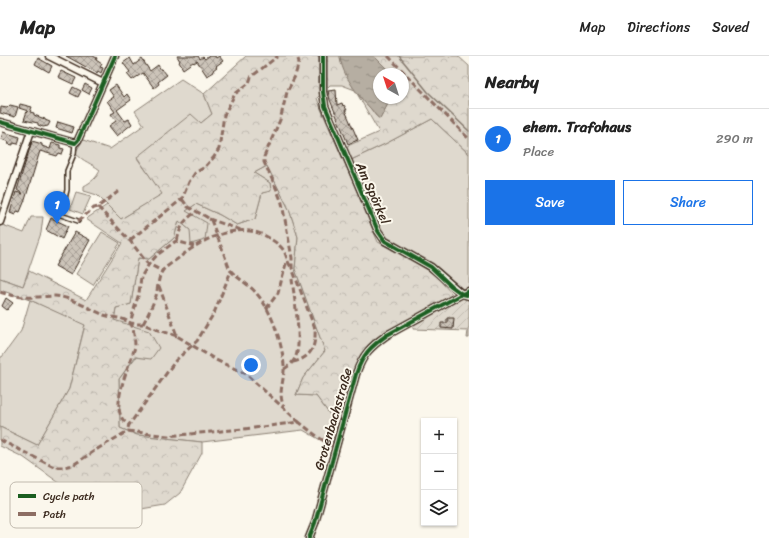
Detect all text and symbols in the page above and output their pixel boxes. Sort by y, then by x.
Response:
text: Map [20,11,55,44]
text: Map [579,15,605,40]
text: Directions [627,15,690,40]
text: Saved [712,15,749,40]
text: Nearby [485,67,539,97]
north arrow [373,68,409,104]
text: ehem. Trafohaus [523,114,631,140]
text: 1 [495,127,501,150]
text: 290 m [716,127,753,150]
text: Place [523,140,554,163]
street label: Am Spörkel [349,157,397,228]
button: Save [485,180,615,225]
button: Share [623,180,753,225]
pin: 1 [44,191,70,224]
your location [241,355,261,375]
street label: Grotenbachstraße [307,365,359,473]
map controls [421,418,457,526]
button: + [421,418,457,454]
button: − [421,454,457,490]
legend [10,482,142,528]
text: Cycle path [43,487,95,506]
button: layers [421,490,457,526]
text: Path [43,505,66,524]

